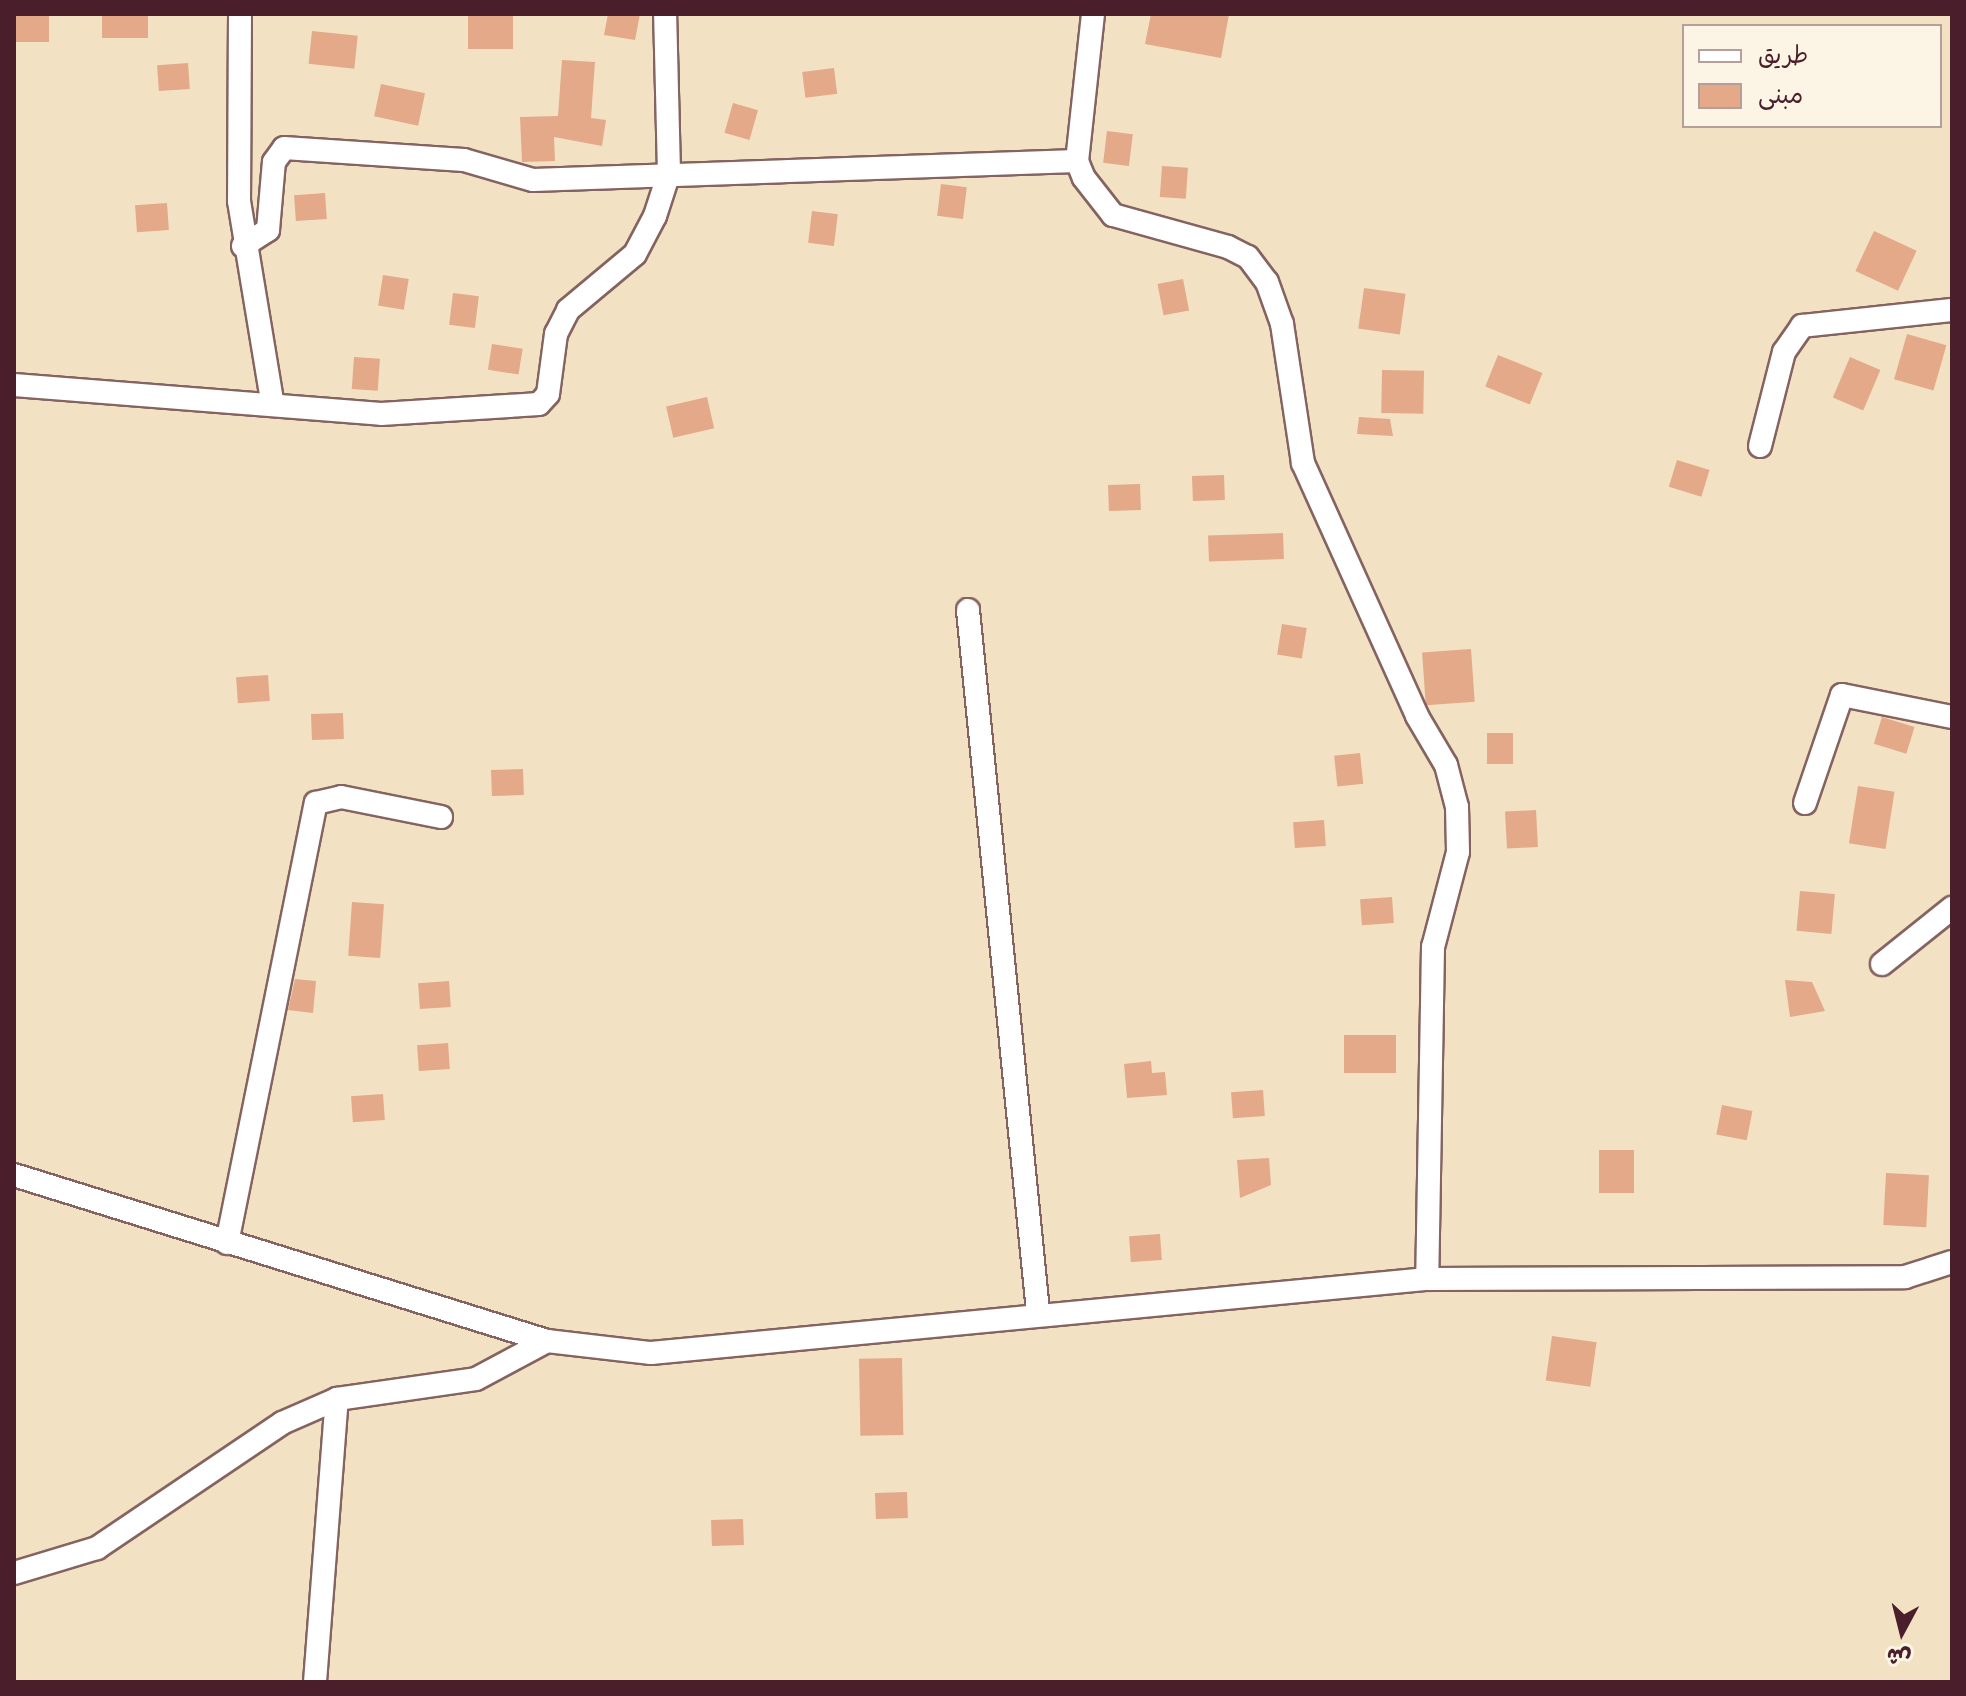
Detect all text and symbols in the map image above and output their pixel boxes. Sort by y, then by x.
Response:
legend [1682,24,1942,128]
text: طريق [1758,41,1808,72]
text: مبنى [1758,81,1803,112]
north arrow [1862,1592,1942,1672]
text: ش [1885,1640,1913,1671]

